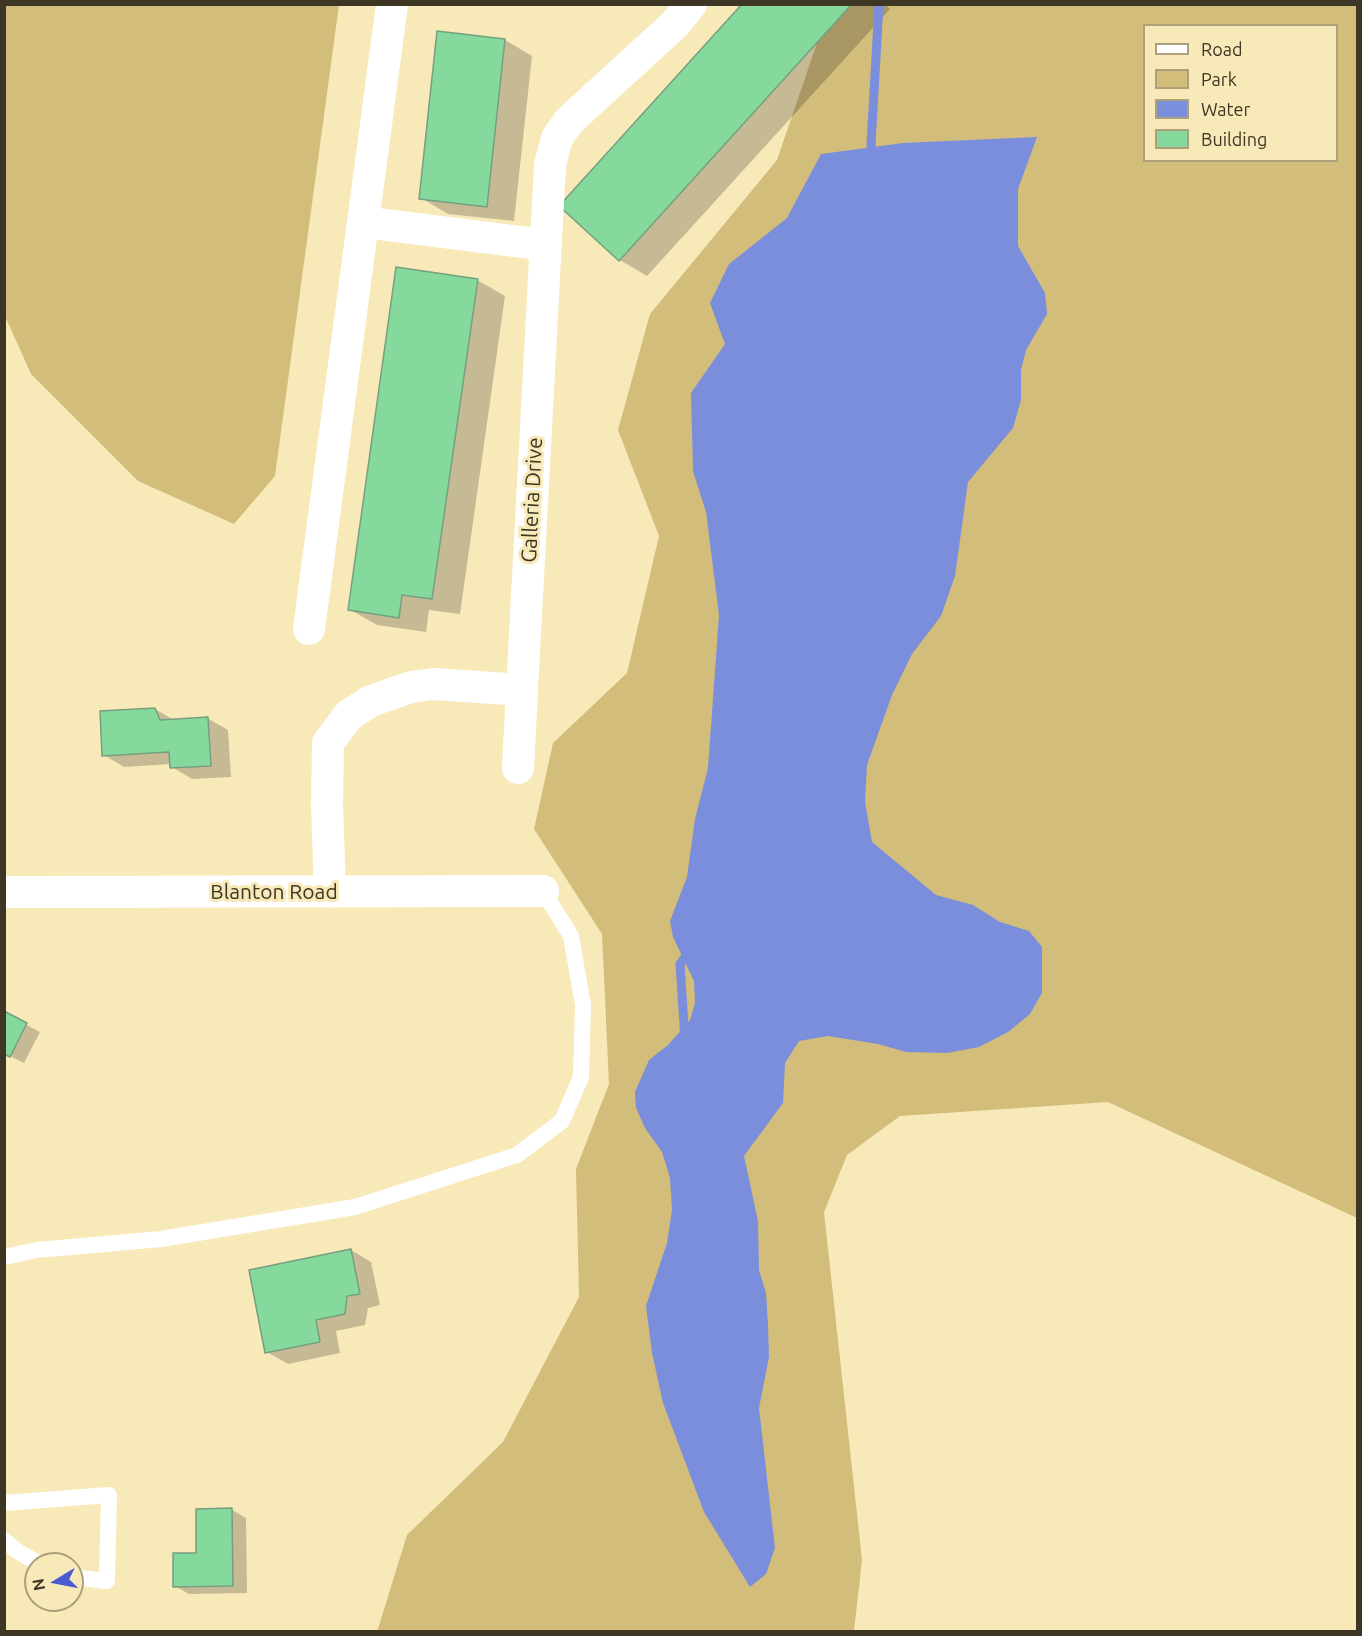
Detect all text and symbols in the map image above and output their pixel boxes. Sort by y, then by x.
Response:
legend [1143,24,1338,162]
text: Road [1201,39,1243,59]
text: Park [1201,69,1237,89]
text: Water [1201,99,1250,119]
text: Building [1201,129,1267,149]
street label: Galleria Drive [516,437,548,563]
street label: Blanton Road [210,879,338,905]
north arrow [24,1552,84,1612]
text: N [28,1577,48,1592]

